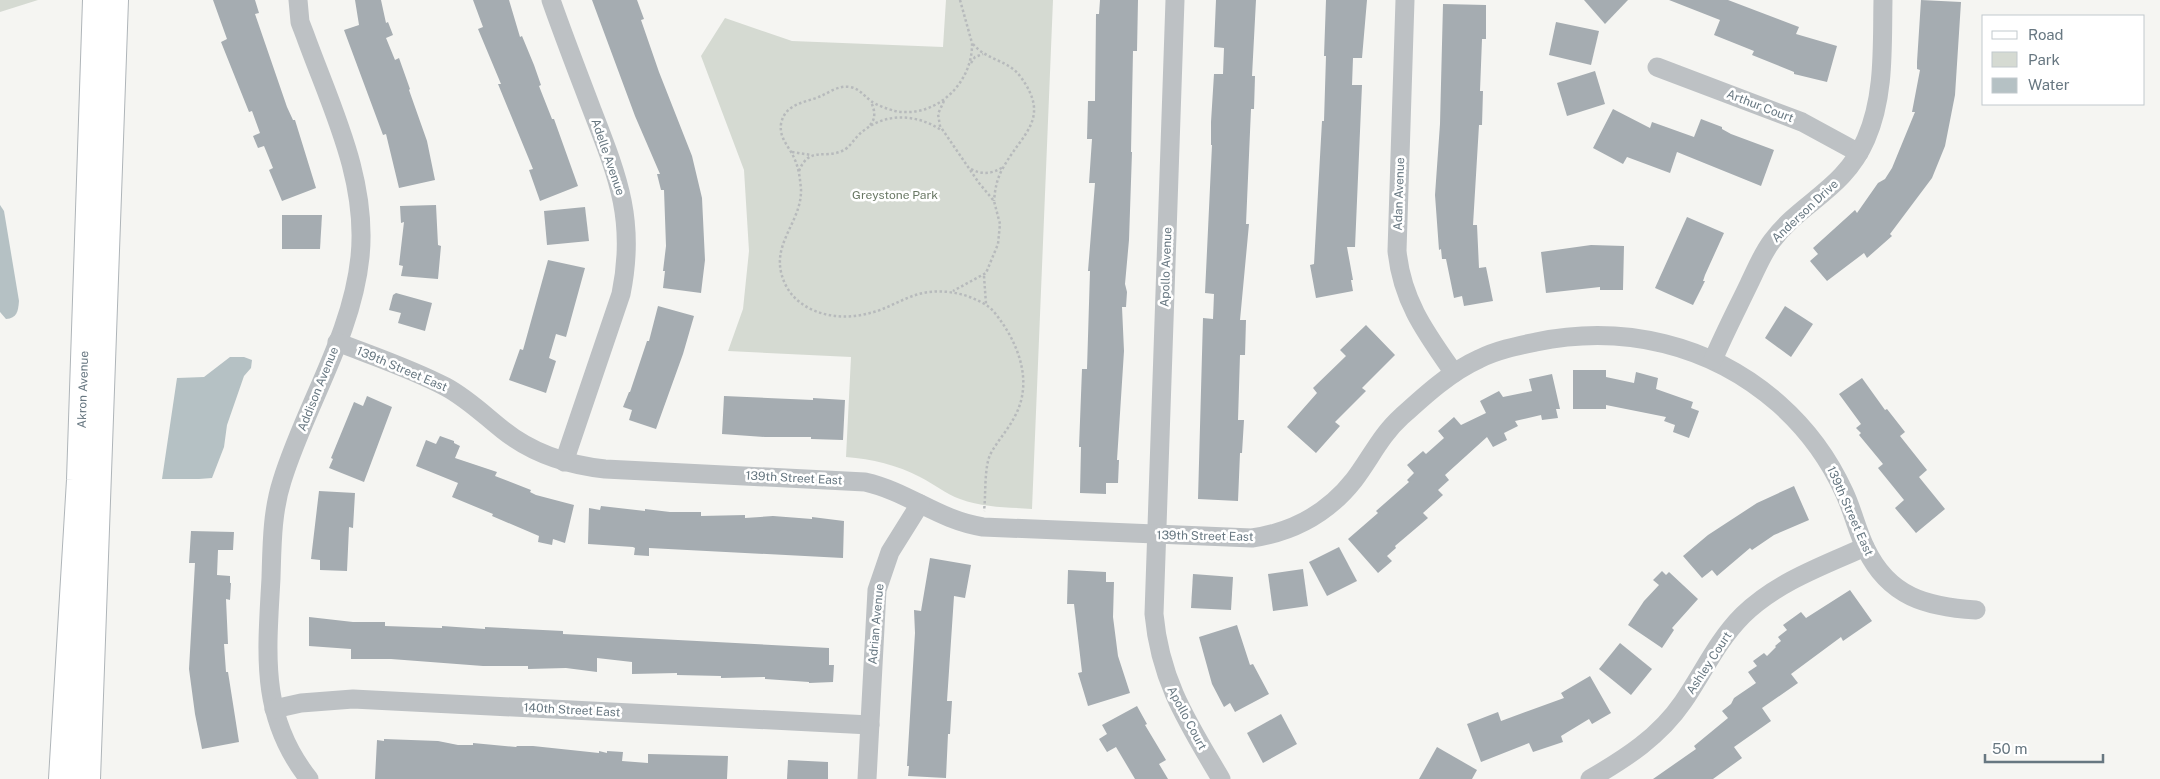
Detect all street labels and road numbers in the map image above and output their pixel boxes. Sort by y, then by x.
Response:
street label: Arthur Court [1725,87,1796,125]
street label: Adelle Avenue [588,117,628,197]
street label: Adan Avenue [1391,157,1407,231]
street label: Anderson Drive [1769,177,1841,245]
street label: Apollo Avenue [1158,227,1174,307]
street label: 139th Street East [355,344,450,394]
street label: Addison Avenue [295,345,341,433]
street label: Akron Avenue [75,350,91,429]
street label: 139th Street East [1824,464,1876,558]
street label: 139th Street East [745,468,843,488]
street label: 139th Street East [1156,528,1254,544]
street label: Adrian Avenue [865,583,887,665]
street label: Ashley Court [1684,629,1735,697]
street label: Apollo Court [1164,684,1210,753]
street label: 140th Street East [523,700,621,720]

